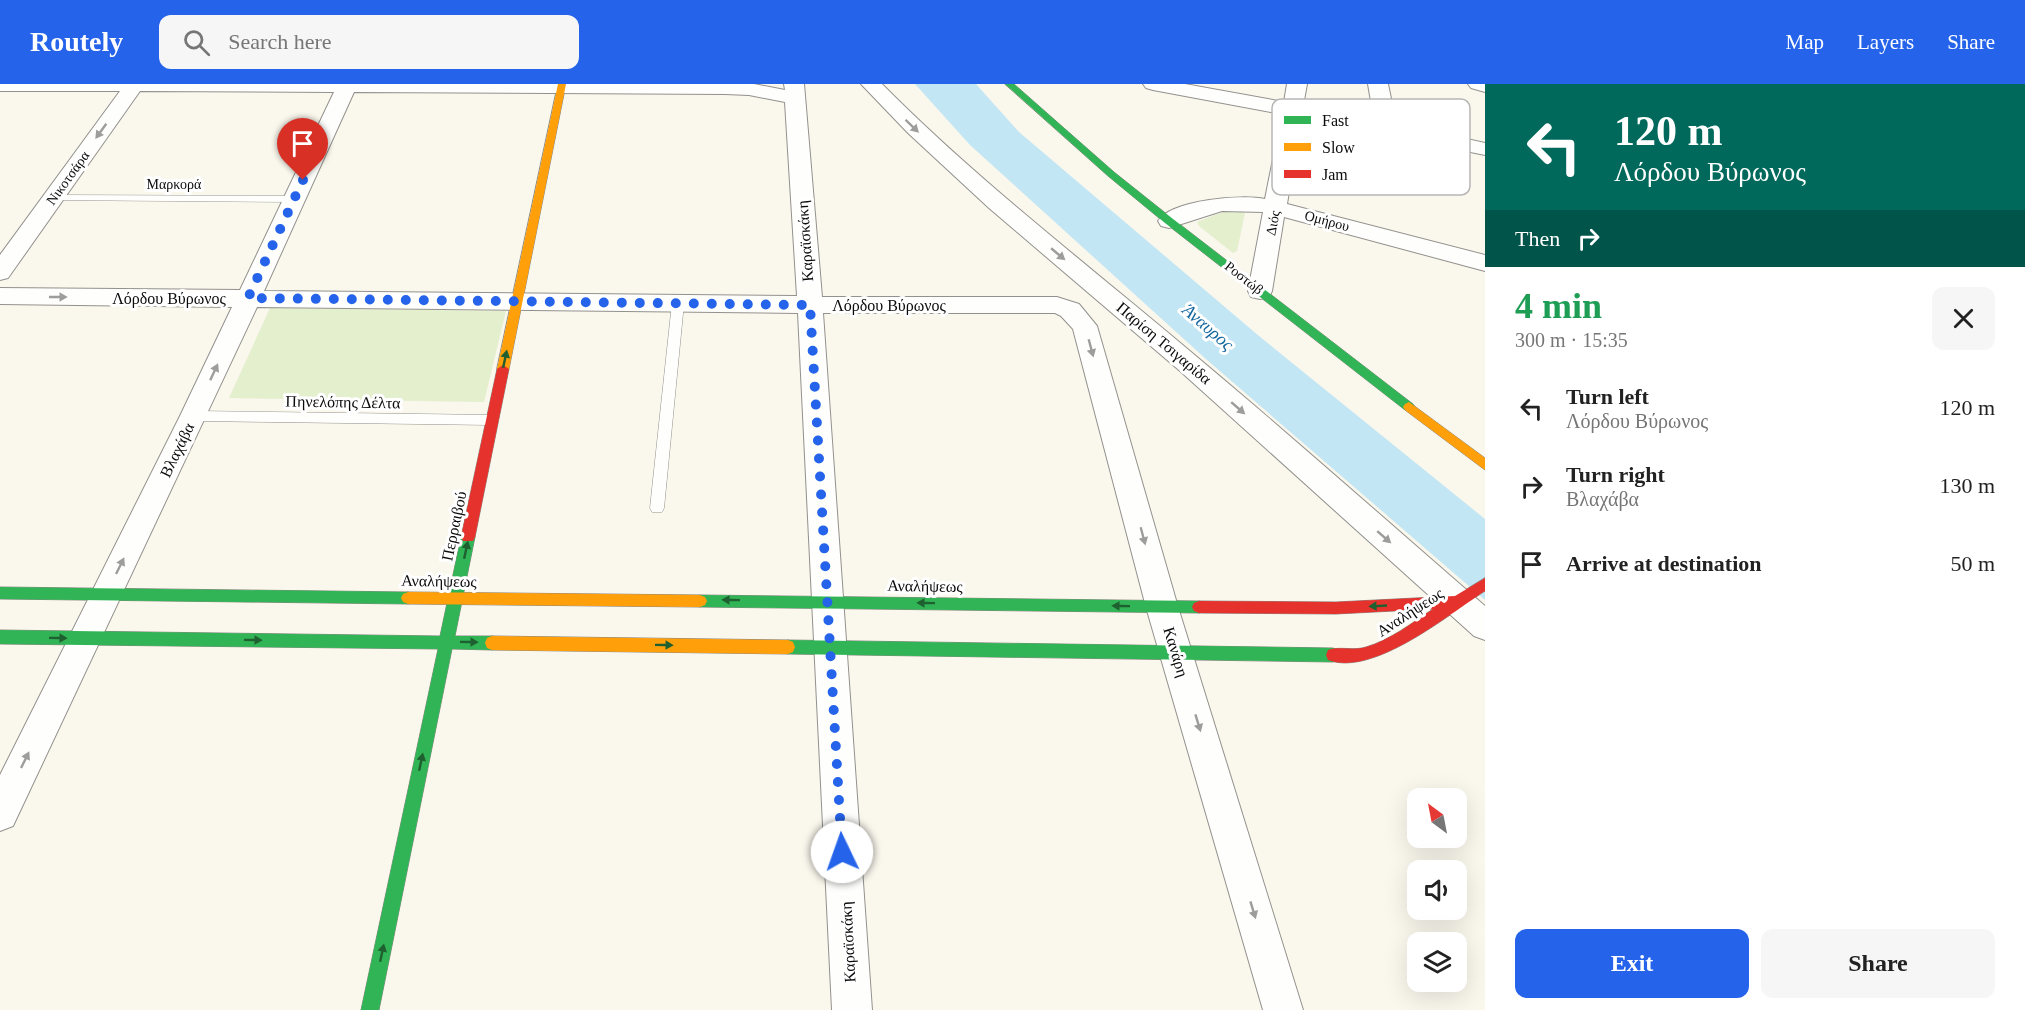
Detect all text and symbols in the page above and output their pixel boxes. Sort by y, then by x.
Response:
search box [159,15,579,69]
text: Routely [30,26,123,57]
icon: search [180,26,213,59]
text: Search here [228,29,332,54]
text: Map [1786,30,1824,54]
text: Layers [1857,30,1914,54]
text: Share [1947,30,1995,54]
legend [1272,99,1470,195]
icon: left [1515,108,1593,186]
text: 120 m [1614,108,1723,154]
text: Fast [1322,112,1349,129]
pin [277,118,328,180]
one-way arrow [904,118,918,132]
one-way arrow [95,123,107,139]
icon: arrive [286,127,319,160]
text: Slow [1322,139,1355,156]
street label: Νικοτσάρα [44,148,93,208]
text: Λόρδου Βύρωνος [1614,157,1806,187]
text: Jam [1322,166,1348,183]
street label: Μαρκορά [147,177,202,192]
street label: Καραϊσκάκη [794,200,817,282]
street label: Ομήρου [1303,208,1351,234]
street label: Διός [1263,209,1283,237]
icon: right [1572,222,1605,255]
text: Then [1515,226,1560,251]
one-way arrow [1050,247,1065,260]
street label: Ροστώβ [1222,258,1266,298]
text: 4 min [1515,286,1602,326]
button: close [1932,287,1995,350]
street label: Λόρδου Βύρωνος [112,290,227,308]
one-way arrow [49,292,68,302]
street label: Λόρδου Βύρωνος [832,297,947,315]
street label: Παρίση Τσιγαρίδα [1113,298,1215,389]
water label: Άναυρος [1178,299,1238,355]
text: 300 m · 15:35 [1515,329,1628,351]
one-way arrow [1087,339,1097,357]
one-way arrow [501,350,510,369]
one-way arrow [210,363,219,380]
text: Turn left [1566,384,1649,409]
street label: Πηνελόπης Δέλτα [285,392,401,413]
icon: left [1515,392,1548,425]
text: 120 m [1939,395,1995,420]
one-way arrow [1231,401,1246,415]
text: Λόρδου Βύρωνος [1566,410,1708,432]
street label: Βλαχάβα [157,419,199,480]
text: Turn right [1566,462,1665,487]
icon: right [1515,470,1548,503]
text: 130 m [1939,473,1995,498]
text: Βλαχάβα [1566,488,1639,510]
street label: Περραιβού [438,489,471,563]
one-way arrow [1138,527,1148,545]
one-way arrow [1377,530,1392,544]
one-way arrow [461,541,471,560]
icon: arrive [1515,548,1548,581]
text: Arrive at destination [1566,551,1762,576]
text: 50 m [1950,551,1995,576]
one-way arrow [115,557,124,574]
street label: Αναλήψεως [401,572,478,591]
street label: Αναλήψεως [887,577,964,596]
street label: Αναλήψεως [1374,584,1447,641]
one-way arrow [721,595,740,605]
one-way arrow [916,598,935,608]
one-way arrow [1111,601,1130,611]
one-way arrow [1369,601,1388,610]
street label: Κανάρη [1159,625,1192,679]
one-way arrow [49,633,68,643]
one-way arrow [244,635,263,645]
one-way arrow [460,637,479,647]
one-way arrow [655,640,674,650]
one-way arrow [1194,714,1203,732]
one-way arrow [21,751,30,768]
one-way arrow [417,752,427,771]
north arrow [1407,788,1467,848]
map controls [1407,788,1467,992]
position arrow [810,820,874,884]
button: sound [1407,860,1467,920]
street label: Καραϊσκάκη [837,901,860,983]
one-way arrow [1249,901,1258,919]
button: Exit [1515,929,1749,998]
button: Share [1761,929,1995,998]
button: layers [1407,932,1467,992]
one-way arrow [378,943,387,962]

